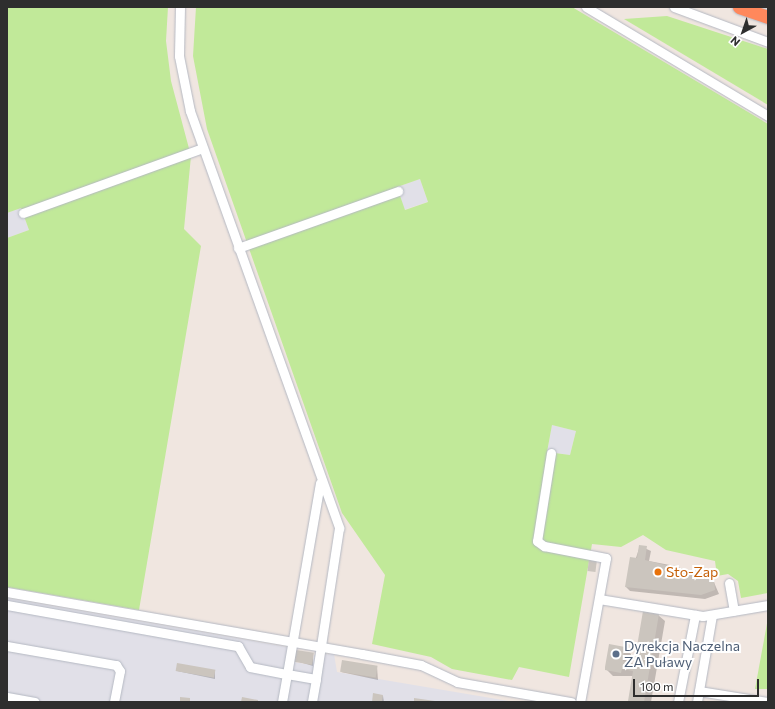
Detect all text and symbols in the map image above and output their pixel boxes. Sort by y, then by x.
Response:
north arrow [723,12,763,52]
text: N [728,34,742,49]
place label: Sto-Zap [666,564,718,580]
marker: Sto-Zap [653,567,663,577]
place label: Dyrekcja Naczelna ZA Puławy [624,638,740,670]
marker: Dyrekcja Naczelna ZA Puławy [611,649,621,659]
scale bar [635,671,761,697]
text: 100 m [640,679,674,693]

